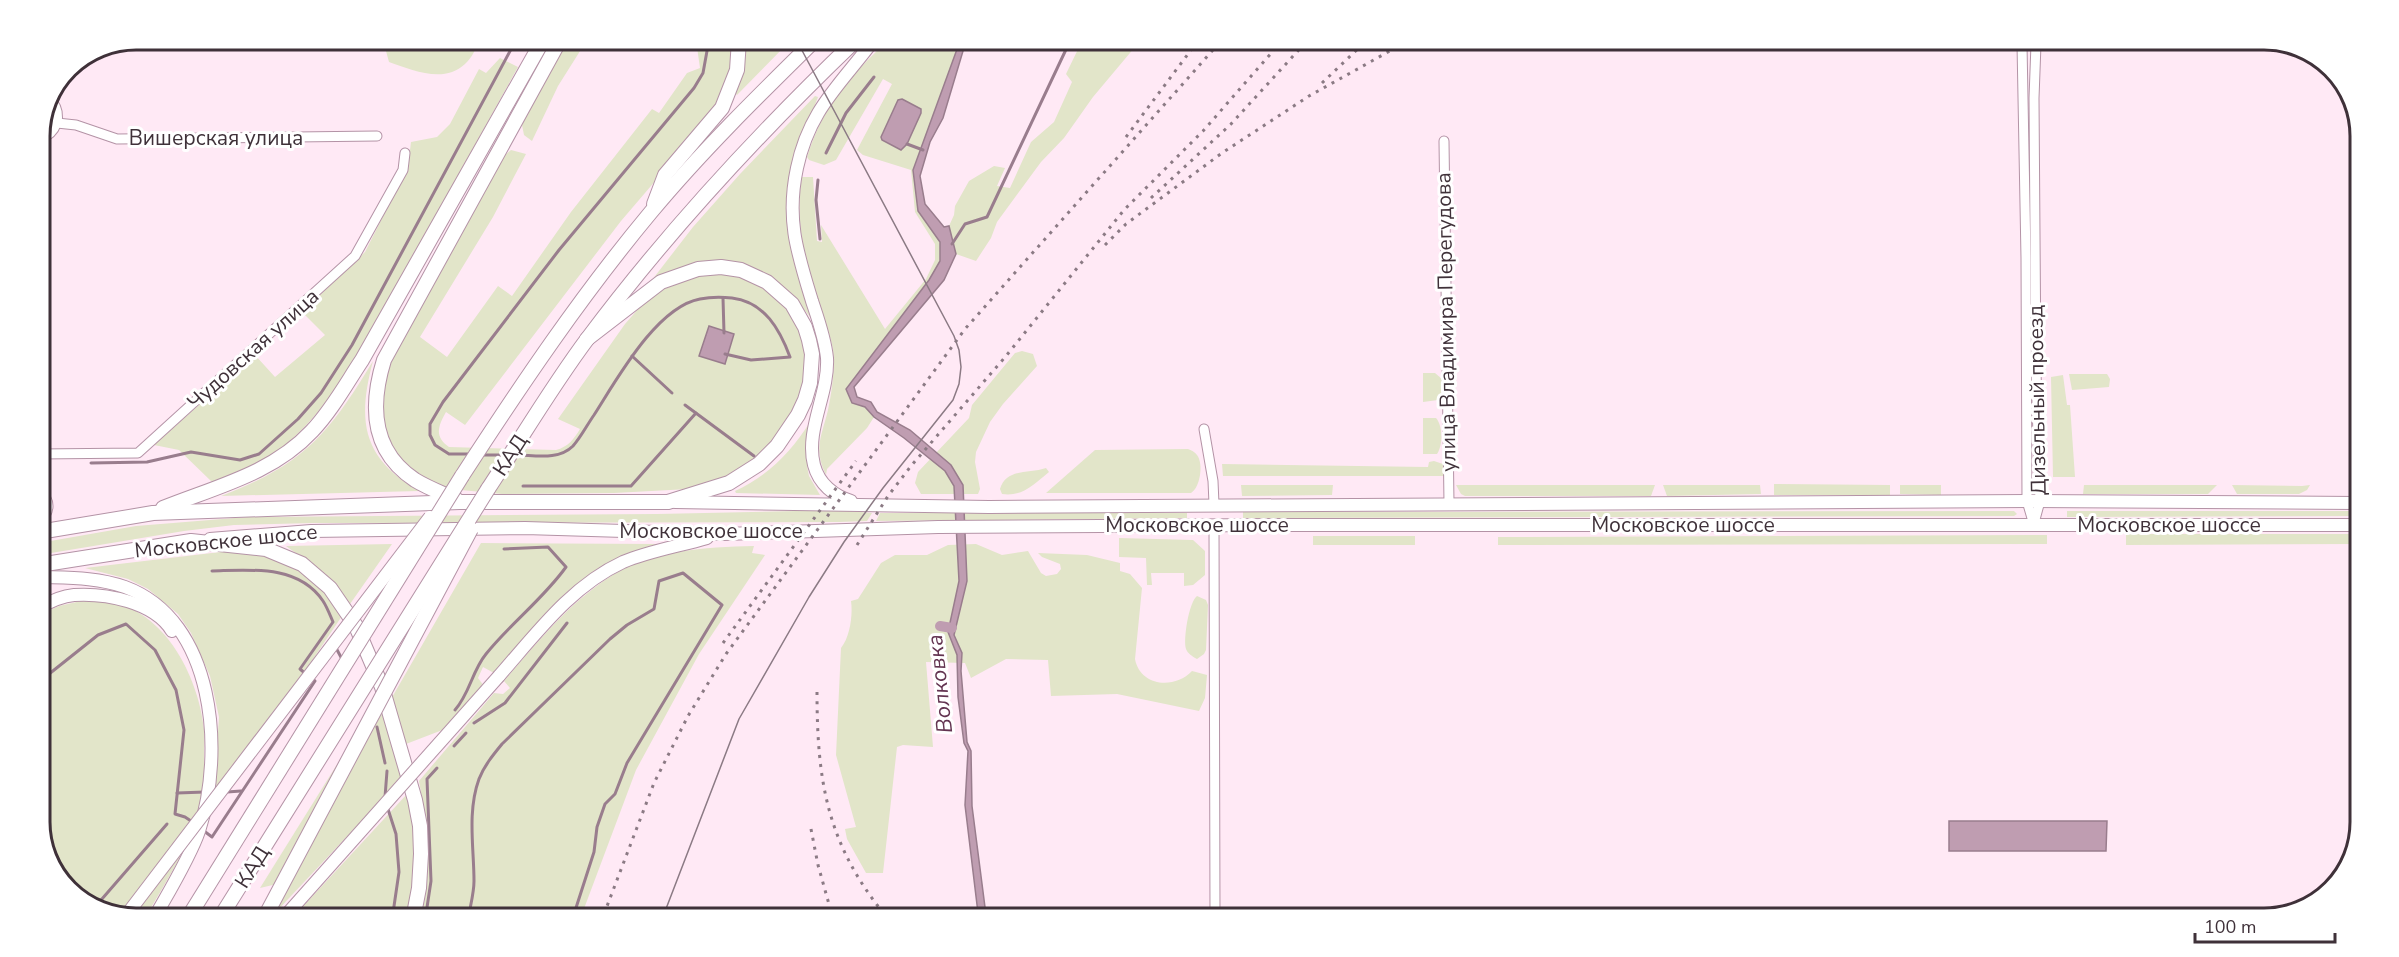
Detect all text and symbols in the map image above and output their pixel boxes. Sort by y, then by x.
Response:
street label: Вишерская улица [129,124,303,152]
street label: улица Владимира Перегудова [1429,172,1463,472]
street label: Чудовская улица [181,282,325,416]
street label: Дизельный проезд [2021,305,2053,495]
street label: КАД [486,429,534,481]
street label: Московское шоссе [1105,511,1289,539]
street label: Московское шоссе [1591,511,1775,539]
street label: Московское шоссе [2077,511,2261,539]
street label: Московское шоссе [133,517,319,565]
street label: Московское шоссе [619,517,803,545]
water label: Волковка [920,633,960,735]
street label: КАД [228,841,276,893]
scale bar [2195,906,2334,944]
text: 100 m [2204,915,2256,939]

